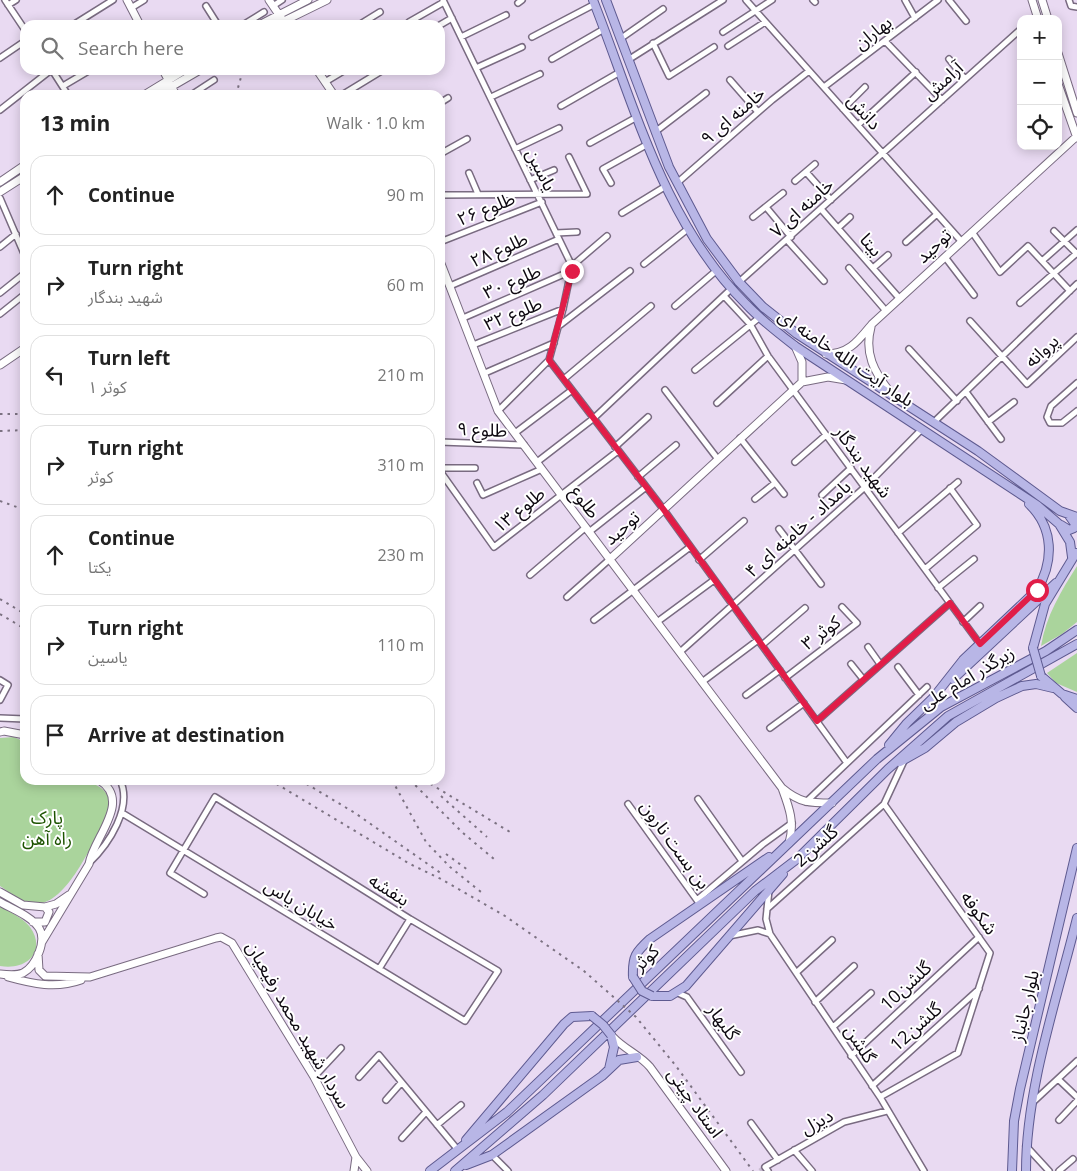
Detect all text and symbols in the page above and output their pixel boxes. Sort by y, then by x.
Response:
street label: بهاران [848,10,896,55]
map controls [1017,15,1062,150]
button: + [1017,15,1062,60]
search box [20,20,445,75]
icon: search [38,34,66,62]
text: Search here [78,35,184,61]
street label: آرامش [917,55,968,105]
button: − [1017,60,1062,105]
street label: خامنه ای ۹ [695,81,770,150]
street label: دانش [842,88,887,134]
button: locate [1017,105,1062,150]
text: 13 min [40,109,110,137]
text: Walk · 1.0 km [327,112,425,134]
street label: یاسین [521,144,563,195]
street label: خامنه ای ۷ [764,172,838,242]
icon: ahead [41,181,69,209]
text: Continue [88,182,175,208]
text: 90 m [387,184,424,206]
street label: طلوع ۲۶ [453,186,519,233]
street label: توحید [910,223,956,268]
street label: طلوع ۲۸ [466,226,532,275]
street label: بیتا [855,228,889,261]
text: Turn right [88,255,183,281]
street label: طلوع ۳۰ [479,258,545,307]
route end [561,260,584,283]
icon: right [41,271,69,299]
text: 60 m [387,274,424,296]
text: شهید بندگار [88,286,163,308]
street label: طلوع ۳۲ [480,291,546,338]
street label: بلوار آیت الله خامنه ای [774,303,919,412]
street label: پروانه [1019,328,1064,372]
text: Turn left [88,345,170,371]
icon: left [41,361,69,389]
text: 210 m [378,364,424,386]
text: کوثر ۱ [88,376,127,398]
street label: طلوع ۹ [456,416,508,445]
street label: شهید بندگار [829,420,898,502]
text: Turn right [88,435,183,461]
icon: right [41,451,69,479]
text: 310 m [378,454,424,476]
text: کوثر [88,466,113,488]
street label: بامداد - خامنه ای ۴ [739,474,856,582]
street label: طلوع [563,480,606,524]
street label: طلوع ۱۳ [487,481,551,540]
street label: توحید [598,505,645,550]
text: Continue [88,525,175,551]
icon: ahead [41,541,69,569]
text: 230 m [378,544,424,566]
text: یکتا [88,556,112,578]
route start [1026,579,1049,602]
street label: کوثر ۳ [796,609,845,655]
text: Turn right [88,615,183,641]
icon: right [41,631,69,659]
text: 110 m [378,634,424,656]
street label: زیرگذر امام علی [915,640,1020,717]
text: یاسین [88,646,128,668]
icon: arrive [41,721,69,749]
text: Arrive at destination [88,722,285,748]
street label: بن بست نارون [635,795,716,894]
park label: پارک راه آهن [22,805,72,850]
street label: گلشن2 [788,819,843,871]
street label: بنفشه [365,867,415,911]
street label: خیابان یاس [260,873,343,936]
street label: شکوفه [956,886,1004,939]
street label: سردار شهید محمد رفیعیان [241,937,357,1112]
street label: کوثر [626,938,664,976]
street label: گلشن10 [875,955,937,1015]
street label: بلوار جانباز [1004,968,1044,1045]
street label: گلشن12 [884,996,947,1056]
street label: گلبهار [702,997,746,1045]
street label: گلشن [840,1020,882,1068]
street label: استاد چیتی [662,1063,729,1142]
street label: دیزل [796,1103,837,1140]

